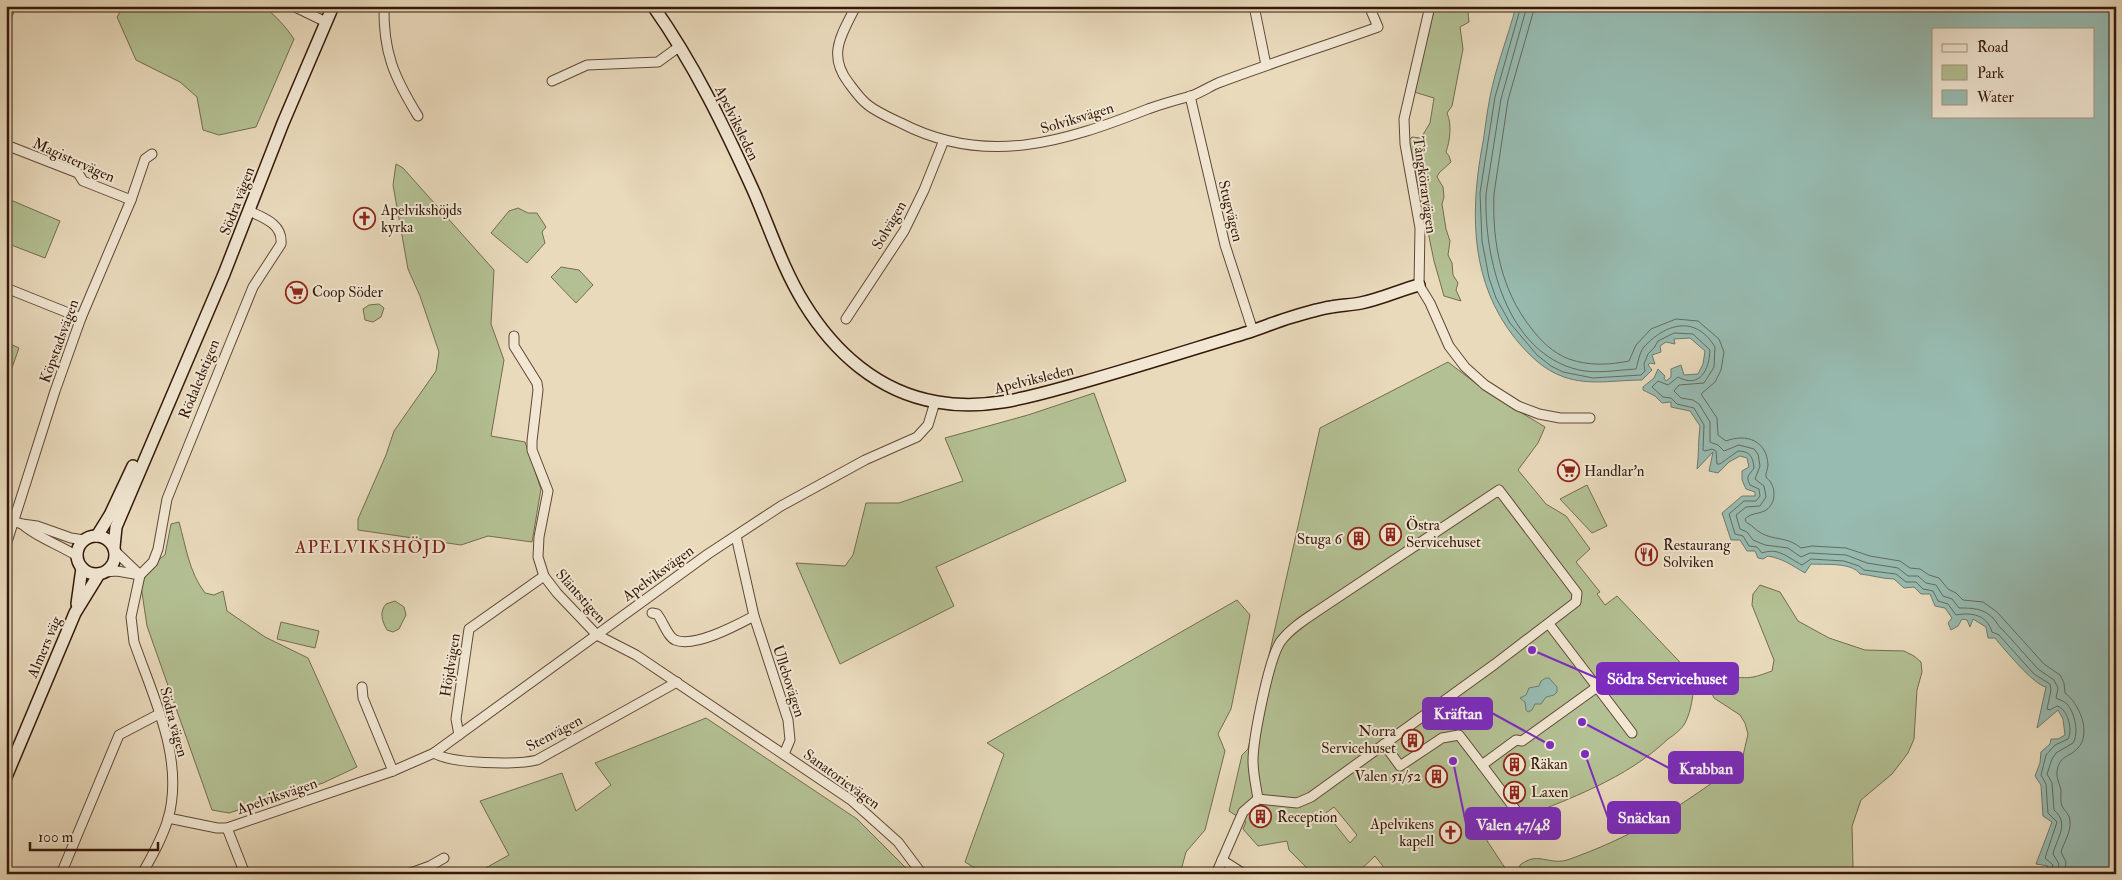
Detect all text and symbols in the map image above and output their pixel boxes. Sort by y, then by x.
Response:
legend [1932,28,2094,118]
text: Road [1977,38,2009,57]
text: Park [1977,64,2004,83]
street label: Apelviksleden [709,82,763,165]
text: Water [1976,88,2014,107]
street label: Solviksvägen [1038,98,1116,139]
street label: Magistervägen [30,134,118,187]
street label: Tångkörarvägen [1408,135,1441,235]
street label: Södra vägen [216,164,259,238]
street label: Stugvägen [1214,178,1247,244]
street label: Solvägen [868,197,911,253]
place label: Apelvikshöjds kyrka [380,201,462,237]
church icon: Apelvikshöjds kyrka [353,207,377,231]
supermarket icon: Coop Söder [284,280,308,304]
place label: Coop Söder [312,283,383,303]
street label: Köpstadsvägen [36,296,84,386]
street label: Rödaledstigen [175,336,224,422]
street label: Apelviksleden [991,360,1076,400]
supermarket icon: Handlar'n [1556,459,1580,483]
place label: Handlar'n [1584,462,1645,481]
place label: Östra Servicehuset [1406,515,1481,552]
building icon: Östra Servicehuset [1378,522,1402,546]
building icon: Stuga 6 [1346,527,1370,551]
place label: Stuga 6 [1297,530,1343,549]
district label: APELVIKSHÖJD [294,536,447,559]
place label: Restaurang Solviken [1663,536,1731,572]
street label: Apelviksvägen [618,541,699,607]
restaurant icon: Restaurang Solviken [1635,542,1659,566]
street label: Släntstigen [551,565,610,628]
street label: Almers väg [23,613,66,682]
street label: Höjdvägen [436,632,465,698]
street label: Ullebovägen [768,643,809,720]
callout: Södra Servicehuset [1597,663,1738,694]
text: Södra Servicehuset [1607,669,1728,689]
street label: Södra vägen [155,685,192,760]
callout: Kräftan [1423,698,1492,729]
text: Kräftan [1434,704,1483,724]
street label: Stenvägen [523,711,586,756]
place label: Norra Servicehuset [1321,722,1397,758]
building icon: Norra Servicehuset [1400,728,1424,752]
street label: Sanatorievägen [800,745,884,814]
building icon: Räkan [1502,752,1526,776]
callout: Krabban [1669,752,1743,783]
place label: Räkan [1530,755,1568,774]
text: Krabban [1679,759,1734,779]
building icon: Valen 51/52 [1425,764,1449,788]
place label: Valen 51/52 [1355,767,1421,786]
street label: Apelviksvägen [234,774,320,820]
building icon: Laxen [1503,780,1527,804]
place label: Laxen [1531,783,1569,802]
callout: Snäckan [1608,802,1680,833]
building icon: Reception [1249,805,1273,829]
place label: Reception [1277,808,1338,828]
callout: Valen 47/48 [1466,808,1560,839]
text: Snäckan [1618,808,1671,828]
place label: Apelvikens kapell [1369,815,1434,852]
text: Valen 47/48 [1475,815,1551,835]
scale bar [30,820,158,852]
church icon: Apelvikens kapell [1438,821,1462,845]
text: 100 m [38,828,74,847]

